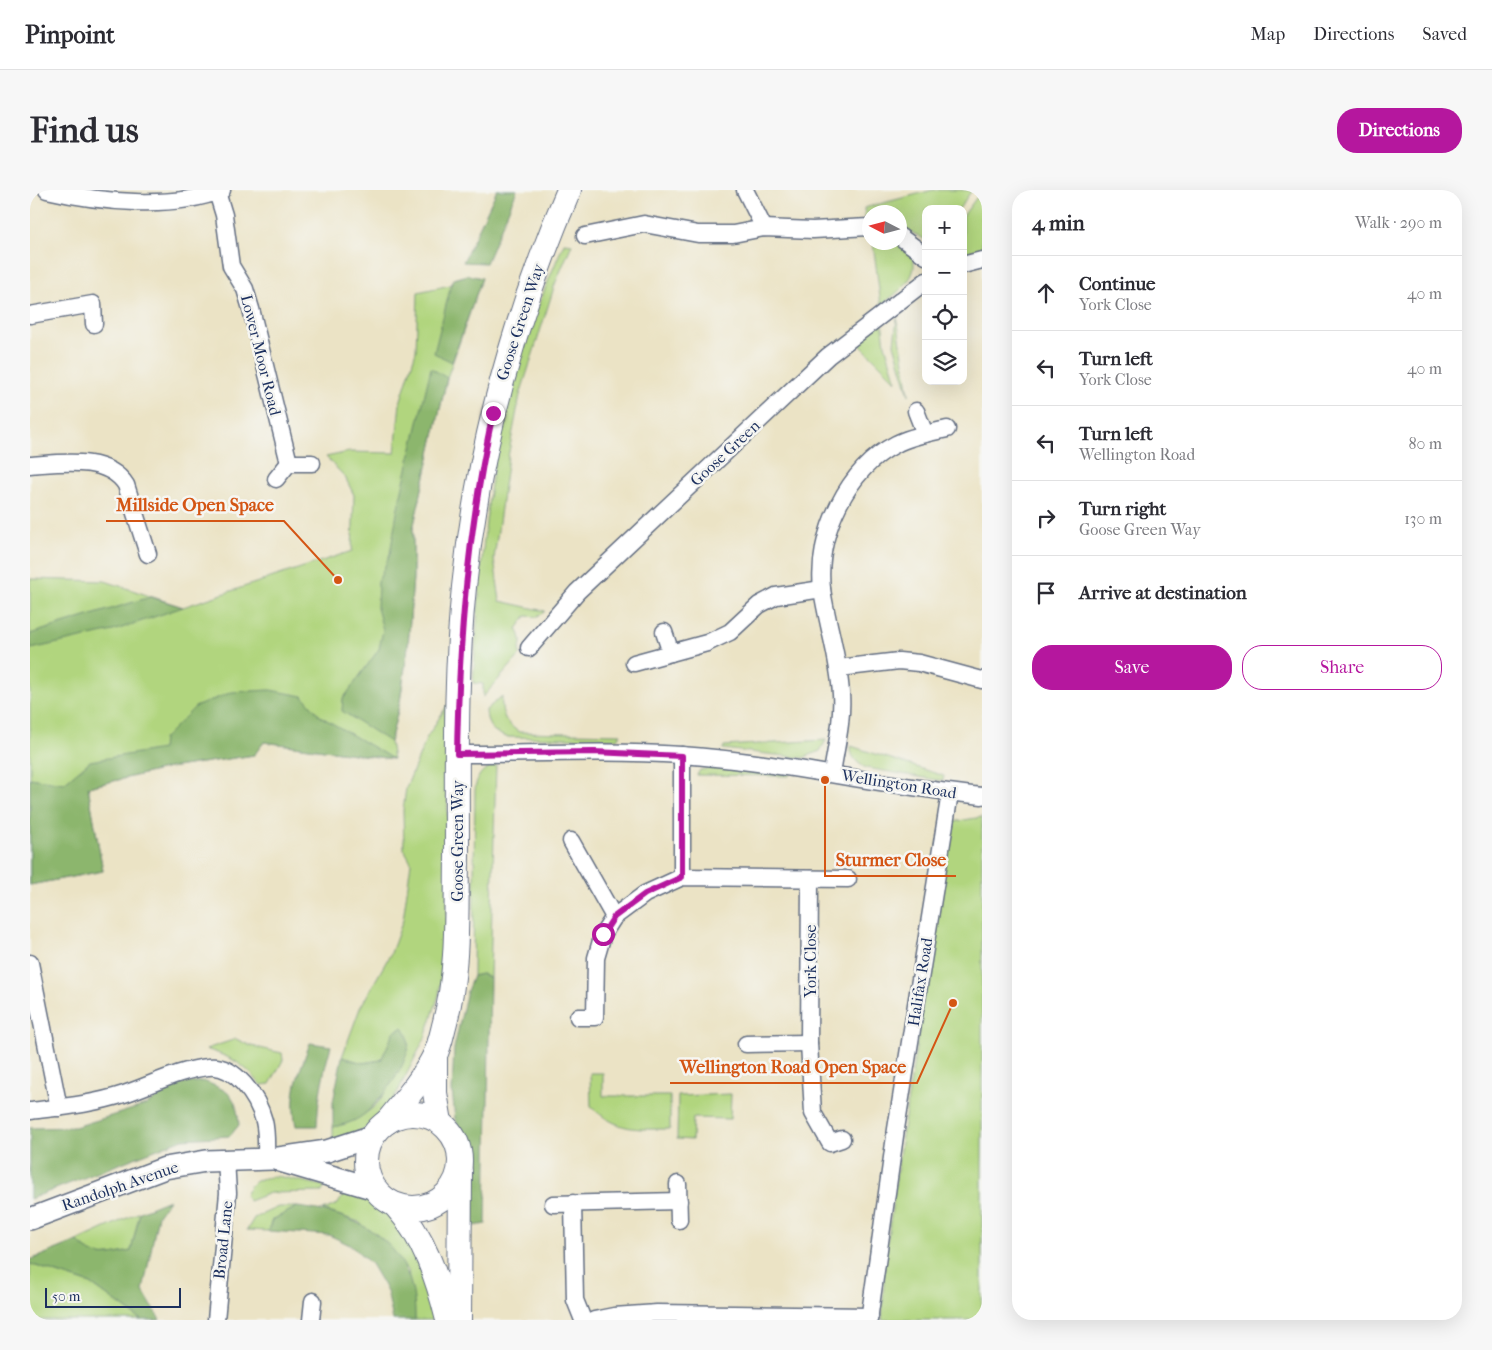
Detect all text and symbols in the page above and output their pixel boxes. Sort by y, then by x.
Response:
text: Pinpoint [25,21,115,49]
text: Map [1251,24,1285,45]
text: Directions [1313,24,1394,45]
text: Saved [1422,24,1467,45]
button: Directions [1337,108,1462,153]
text: Find us [30,110,139,151]
north arrow [862,205,907,250]
map controls [922,205,967,385]
button: + [922,205,967,250]
text: 4 min [1032,211,1085,235]
text: Walk · 290 m [1355,213,1442,232]
button: − [922,250,967,295]
street label: Goose Green Way [492,261,548,383]
text: Continue [1079,273,1155,295]
icon: ahead [1032,279,1060,307]
text: 40 m [1407,284,1442,303]
street label: Lower Moor Road [237,293,285,418]
button: locate [922,295,967,340]
text: York Close [1079,295,1152,314]
button: layers [922,340,967,385]
text: Turn left [1079,348,1153,370]
icon: left [1032,354,1060,382]
text: 40 m [1407,359,1442,378]
text: York Close [1079,370,1152,389]
route end [482,402,505,425]
street label: Goose Green [686,416,764,490]
text: Turn left [1079,423,1153,445]
icon: left [1032,429,1060,457]
text: 80 m [1408,434,1442,453]
text: Wellington Road [1079,445,1195,464]
callout: Millside Open Space [106,488,284,521]
text: Millside Open Space [115,495,274,516]
text: Turn right [1079,498,1166,520]
icon: right [1032,504,1060,532]
text: 130 m [1404,509,1442,528]
text: Goose Green Way [1079,520,1201,539]
icon: arrive [1032,579,1060,607]
text: Arrive at destination [1079,582,1247,604]
button: Save [1032,645,1232,690]
button: Share [1242,645,1442,690]
street label: Wellington Road [839,765,958,803]
street label: Goose Green Way [448,780,467,902]
callout: Sturmer Close [825,843,956,876]
text: Sturmer Close [836,850,946,871]
route start [592,923,615,946]
street label: York Close [801,925,820,998]
street label: Halifax Road [904,936,936,1028]
callout: Wellington Road Open Space [670,1050,917,1083]
text: Wellington Road Open Space [679,1057,906,1078]
street label: Randolph Avenue [59,1157,181,1215]
street label: Broad Lane [209,1200,237,1280]
scale bar [45,1285,181,1308]
text: 50 m [52,1288,80,1305]

